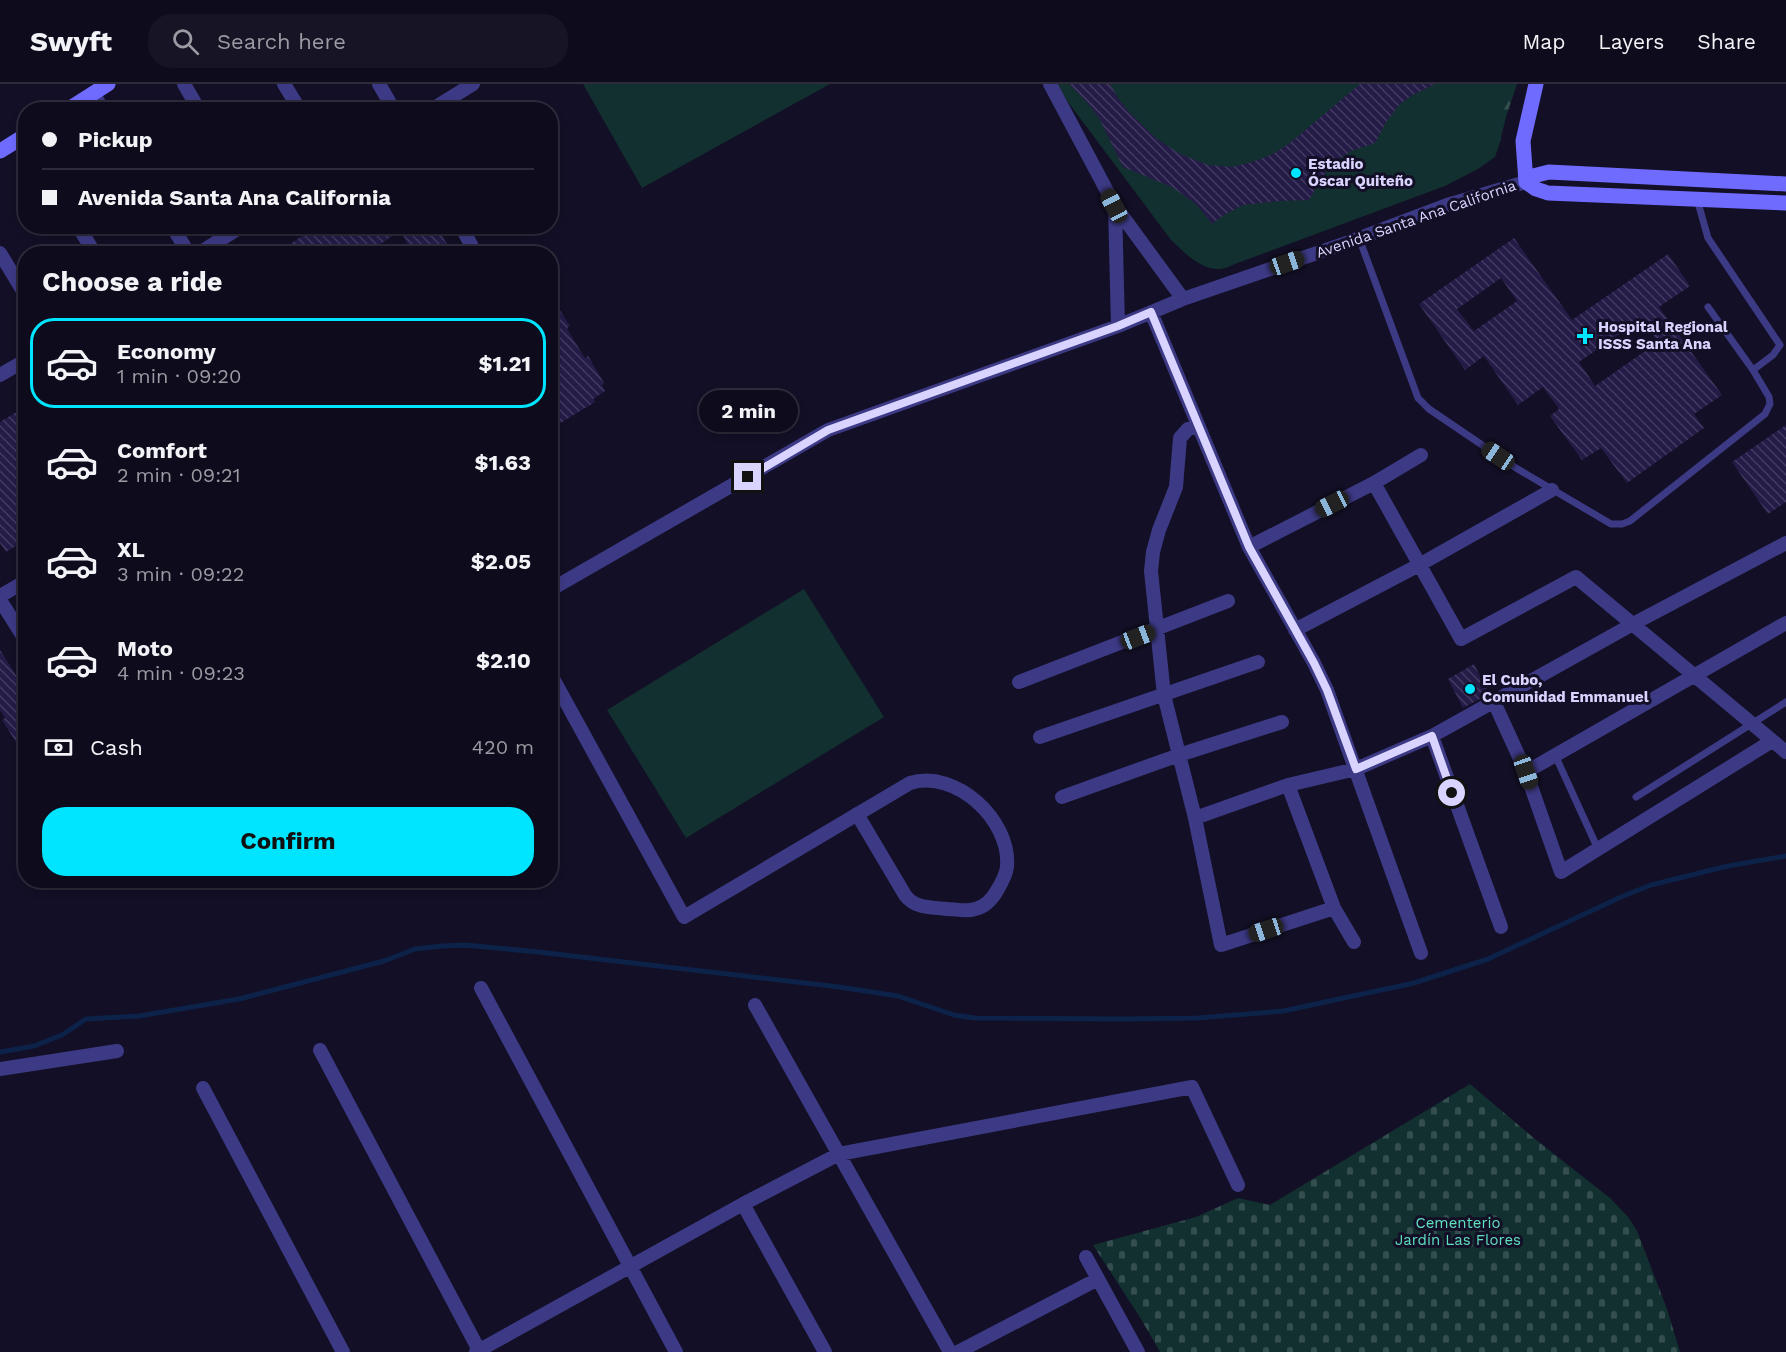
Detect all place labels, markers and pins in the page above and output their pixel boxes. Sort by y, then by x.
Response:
place label: Estadio Óscar Quiteño [1308,155,1413,190]
marker: Estadio Óscar Quiteño [1289,166,1303,180]
place label: Hospital Regional ISSS Santa Ana [1598,318,1728,353]
marker: Hospital Regional ISSS Santa Ana [1576,327,1594,345]
place label: El Cubo, Comunidad Emmanuel [1482,671,1649,706]
marker: El Cubo, Comunidad Emmanuel [1463,682,1477,696]

